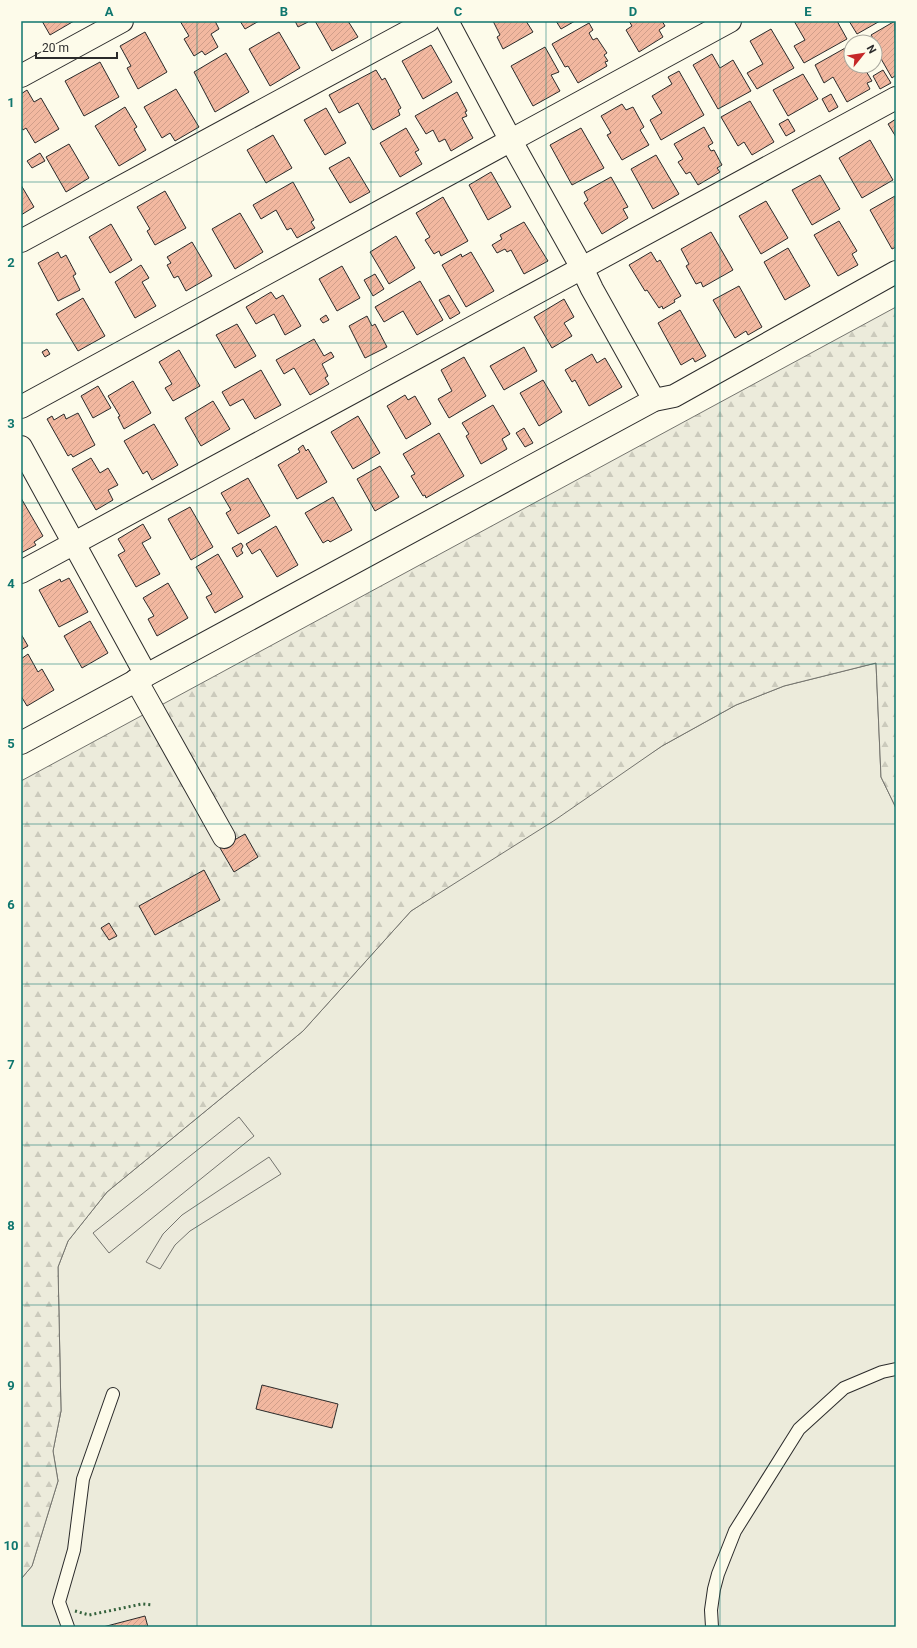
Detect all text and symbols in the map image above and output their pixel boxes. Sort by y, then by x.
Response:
text: A [105,4,114,19]
text: B [280,4,288,19]
text: C [454,4,463,19]
text: D [629,4,637,19]
text: E [804,4,812,19]
scale bar [36,34,117,60]
north arrow [843,34,883,74]
text: 20 m [42,41,69,55]
text: N [864,43,879,56]
text: 1 [7,95,15,110]
text: 2 [7,255,15,270]
text: 3 [7,416,15,431]
text: 4 [7,576,15,591]
text: 5 [7,736,15,751]
text: 6 [7,897,15,912]
text: 7 [7,1057,15,1072]
text: 8 [7,1218,15,1233]
text: 9 [7,1378,15,1393]
text: 10 [4,1538,18,1553]

